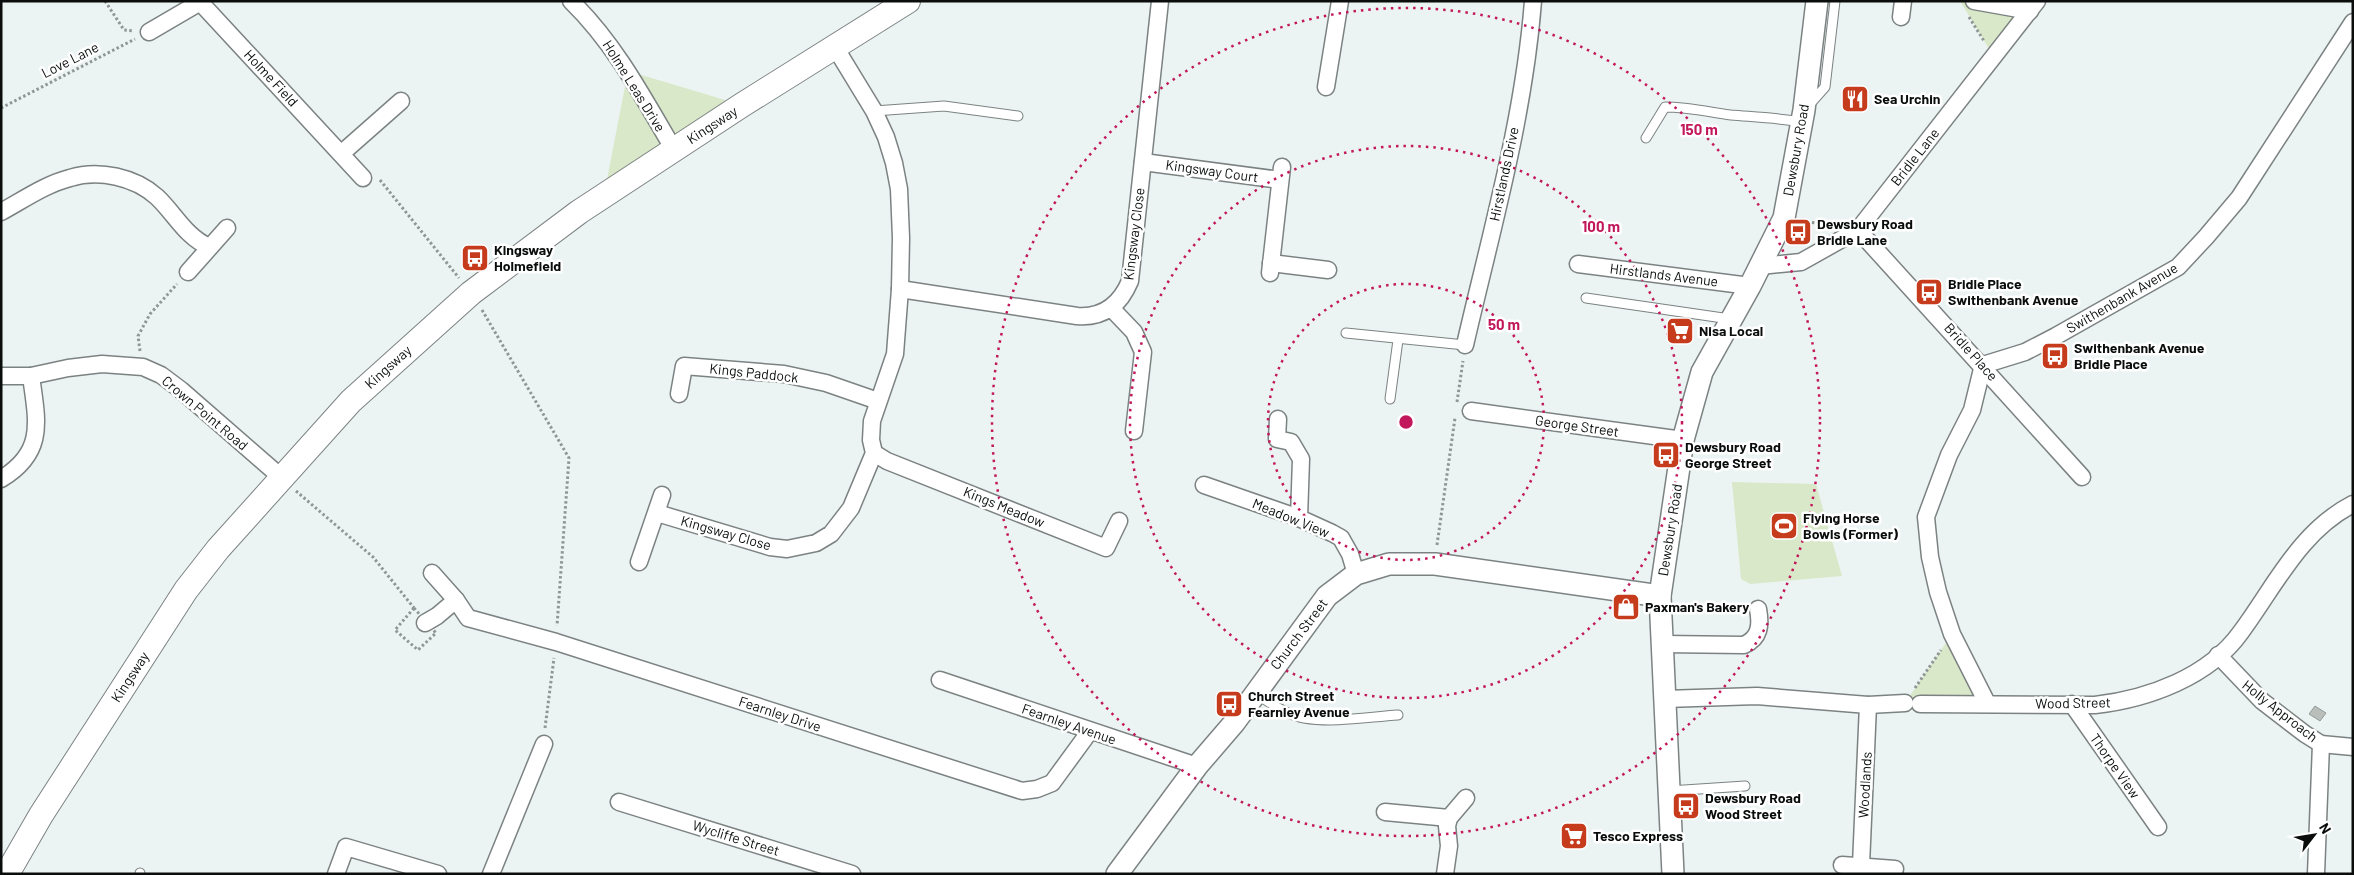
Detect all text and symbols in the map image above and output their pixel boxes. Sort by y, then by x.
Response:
street label: Holme Leas Drive [599,37,669,135]
street label: Love Lane [38,38,101,81]
street label: Holme Field [241,46,302,110]
restaurant icon: Sea Urchin [1840,84,1870,114]
place label: Sea Urchin [1874,90,1941,107]
street label: Kingsway [683,102,741,147]
street label: Dewsbury Road [1779,103,1812,197]
text: 150 m [1680,120,1718,138]
street label: Bridle Lane [1887,124,1942,189]
street label: Hirstlands Drive [1485,125,1522,223]
street label: Kingsway Court [1165,156,1260,185]
street label: Kingsway Close [1119,187,1148,281]
place label: Dewsbury Road Bridle Lane [1817,215,1913,248]
text: 100 m [1582,217,1620,235]
bus stop icon: Dewsbury Road Bridle Lane [1783,217,1813,247]
place label: Kingsway Holmefield [494,241,561,274]
bus stop icon: Kingsway Holmefield [460,243,490,273]
street label: Hirstlands Avenue [1609,259,1719,290]
street label: Swithenbank Avenue [2063,259,2181,336]
place label: Bridle Place Swithenbank Avenue [1948,275,2079,308]
bus stop icon: Bridle Place Swithenbank Avenue [1914,277,1944,307]
text: 50 m [1488,315,1520,333]
supermarket icon: Nisa Local [1665,316,1695,346]
street label: Bridle Place [1941,319,2002,384]
place label: Nisa Local [1699,322,1763,339]
place label: Swithenbank Avenue Bridle Place [2074,339,2205,372]
street label: Kingsway [361,341,415,392]
bus stop icon: Swithenbank Avenue Bridle Place [2040,341,2070,371]
street label: Kings Paddock [709,359,799,386]
street label: Crown Point Road [159,372,252,454]
street label: George Street [1534,411,1620,440]
centre of rings [1397,413,1415,431]
place label: Dewsbury Road George Street [1685,438,1781,471]
bus stop icon: Dewsbury Road George Street [1651,440,1681,470]
street label: Kings Meadow [961,483,1047,531]
street label: Dewsbury Road [1654,483,1685,577]
street label: Meadow View [1250,494,1332,541]
place label: Flying Horse Bowls (Former) [1803,509,1898,542]
sports icon: Flying Horse Bowls (Former) [1769,511,1799,541]
street label: Kingsway Close [679,512,773,554]
shop icon: Paxman's Bakery [1611,592,1641,622]
street label: Church Street [1266,595,1331,673]
place label: Paxman's Bakery [1645,598,1749,615]
street label: Kingsway [107,648,152,705]
street label: Holly Approach [2239,676,2321,745]
place label: Church Street Fearnley Avenue [1248,687,1350,720]
bus stop icon: Church Street Fearnley Avenue [1214,689,1244,719]
street label: Fearnley Drive [737,692,823,735]
street label: Wood Street [2035,693,2111,712]
street label: Fearnley Avenue [1020,699,1119,748]
street label: Thorpe View [2087,730,2144,801]
street label: Woodlands [1854,751,1875,819]
place label: Dewsbury Road Wood Street [1705,789,1801,822]
bus stop icon: Dewsbury Road Wood Street [1671,791,1701,821]
north arrow [2289,810,2339,860]
street label: Wycliffe Street [691,816,782,859]
text: N [2316,820,2335,836]
supermarket icon: Tesco Express [1559,821,1589,851]
place label: Tesco Express [1593,827,1683,844]

